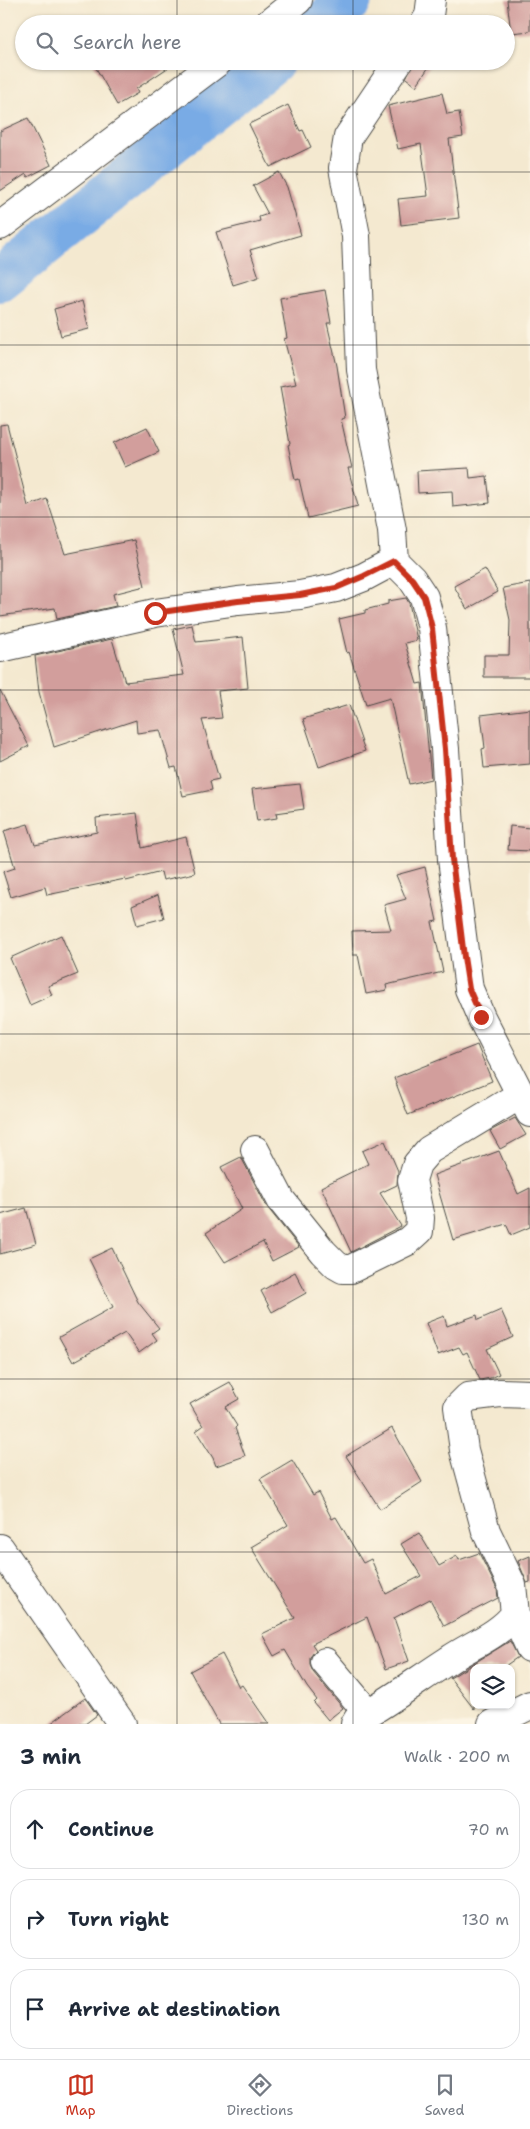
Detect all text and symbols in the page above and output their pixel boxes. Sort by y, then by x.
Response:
search box [15,15,515,70]
icon: search [33,29,61,57]
text: Search here [73,30,182,55]
route start [144,602,167,625]
route end [470,1006,493,1029]
map controls [470,1664,515,1709]
button: layers [470,1664,515,1709]
text: 3 min [20,1743,81,1771]
text: Walk · 200 m [404,1746,510,1767]
icon: ahead [21,1815,49,1843]
text: Continue [68,1817,154,1842]
text: 70 m [468,1819,509,1840]
icon: right [21,1905,49,1933]
text: Turn right [68,1907,169,1932]
text: 130 m [462,1909,509,1930]
icon: arrive [21,1995,49,2023]
text: Arrive at destination [68,1997,280,2022]
tab: Map [66,2071,96,2119]
tab: Directions [227,2071,293,2119]
tab: Saved [425,2071,464,2119]

